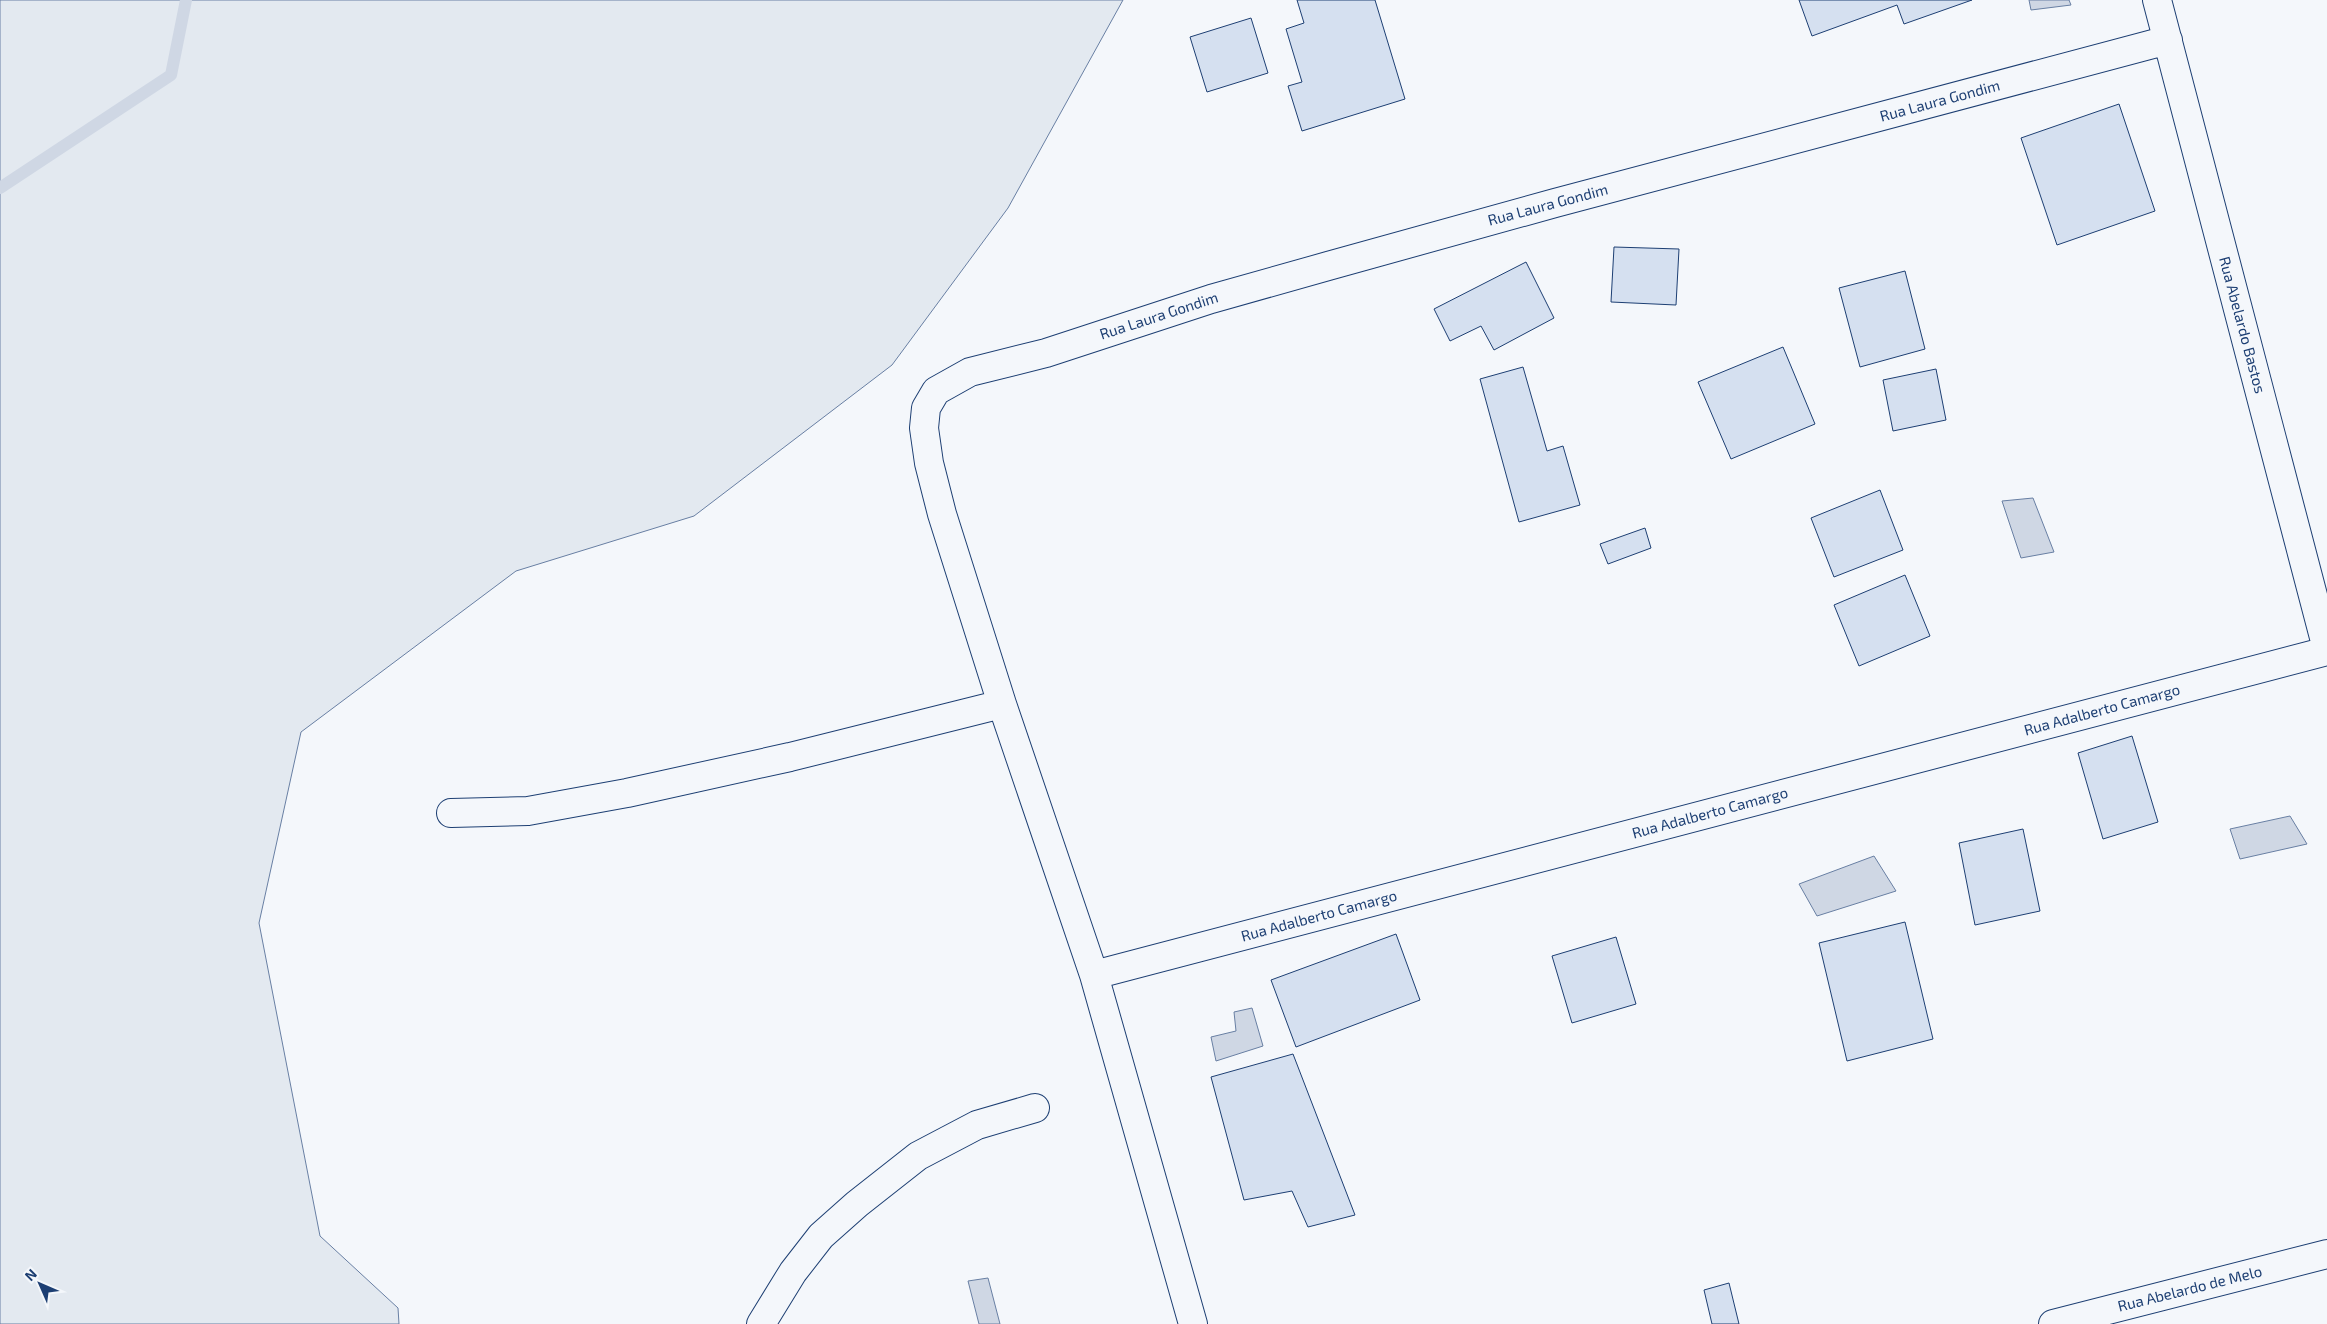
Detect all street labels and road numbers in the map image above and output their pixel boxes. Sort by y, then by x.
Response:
street label: Rua Laura Gondim [1878,75,2002,125]
street label: Rua Laura Gondim [1486,179,1610,229]
street label: Rua Abelardo Bastos [2216,254,2270,395]
street label: Rua Laura Gondim [1097,287,1220,343]
street label: Rua Adalberto Camargo [2022,680,2182,739]
street label: Rua Adalberto Camargo [1630,783,1790,842]
street label: Rua Adalberto Camargo [1239,886,1399,945]
street label: Rua Abelardo de Melo [2116,1261,2264,1315]

